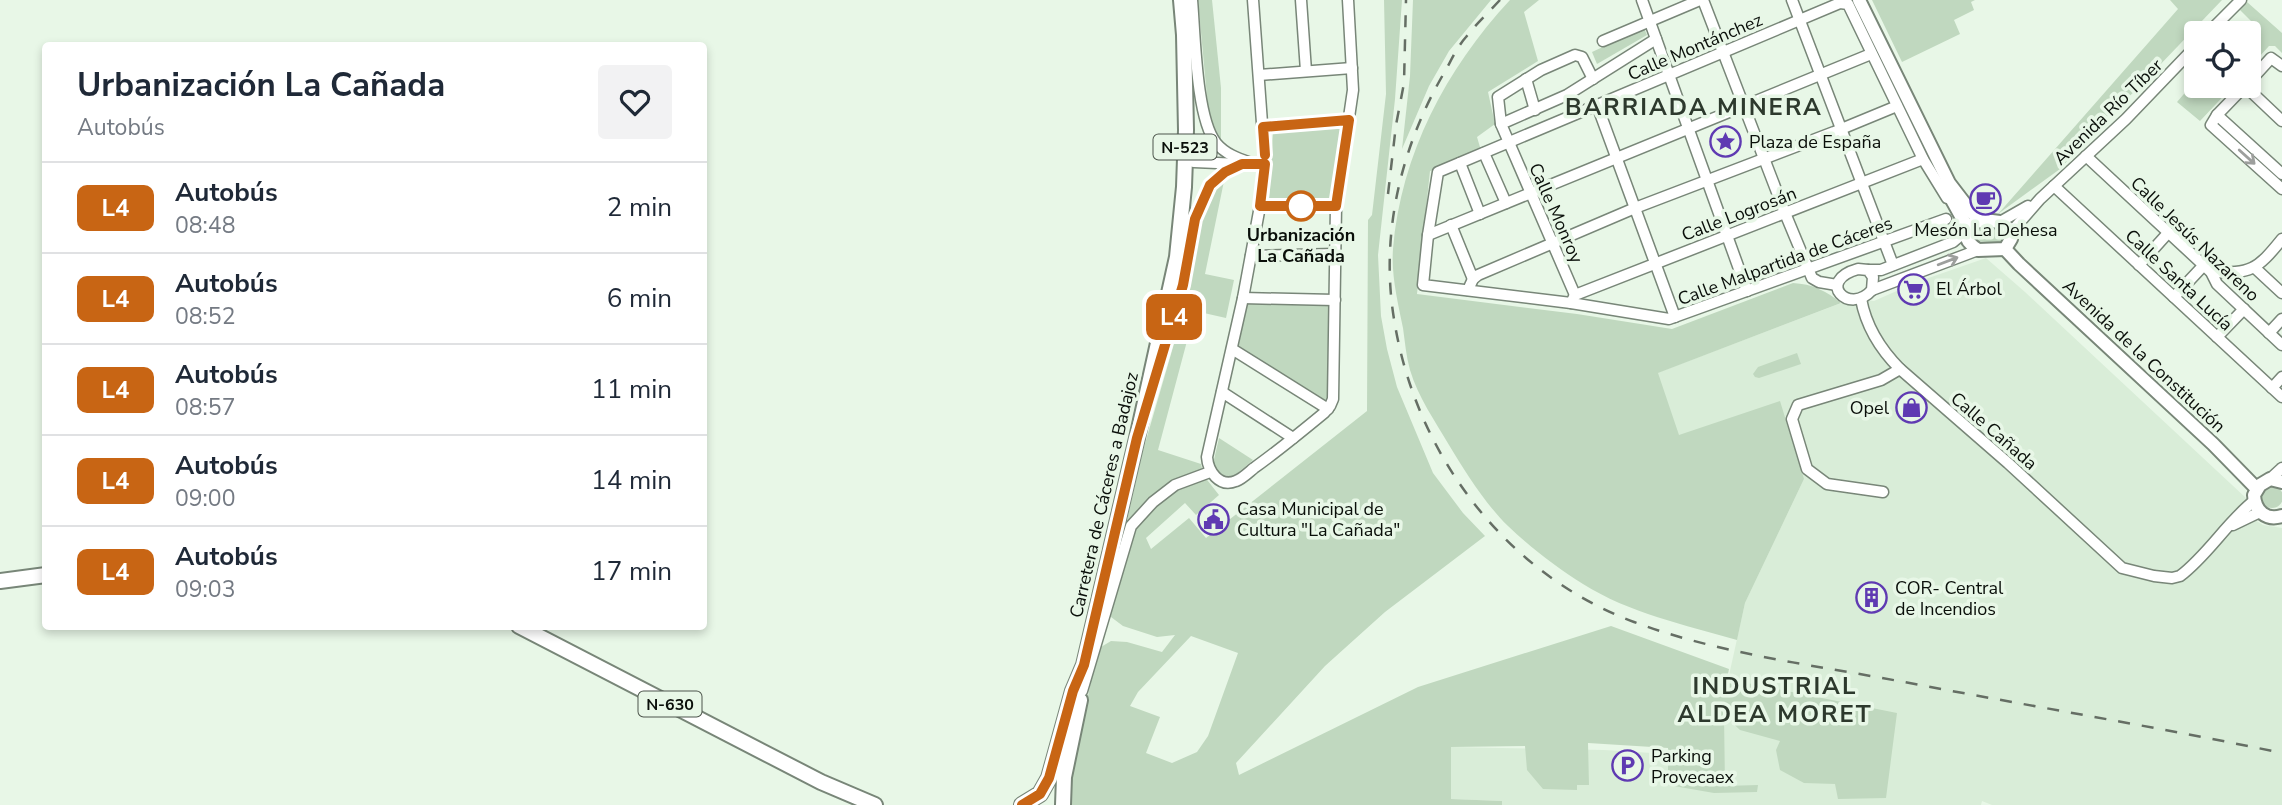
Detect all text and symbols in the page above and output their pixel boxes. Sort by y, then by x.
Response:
street label: Calle Montánchez [1624,8,1766,86]
map controls [2184,21,2261,98]
button: locate [2184,21,2261,98]
street label: Avenida Río Tíber [2048,53,2168,170]
text: Urbanización La Cañada [77,63,445,108]
button: heart [598,65,672,139]
district label: BARRIADA MINERA [1565,91,1823,123]
text: Autobús [77,112,165,143]
place icon: Plaza de España [1709,125,1743,159]
place label: Plaza de España [1749,130,1881,154]
road number: N-523 [1154,134,1216,160]
one-way arrow [2238,149,2256,165]
street label: Calle Monroy [1523,159,1589,268]
street label: Calle Jesús Nazareno [2125,171,2265,307]
text: Autobús [175,175,278,210]
street label: Calle Logrosán [1678,181,1800,247]
cafe icon: Mesón La Dehesa [1969,182,2003,216]
text: 2 min [607,190,672,225]
marker: Urbanización La Cañada [1286,191,1316,221]
text: L4 [102,192,129,224]
text: 08:48 [175,210,235,241]
street label: Calle Malpartida de Cáceres [1674,211,1896,311]
place label: Mesón La Dehesa [1914,218,2058,242]
place label: Urbanización La Cañada [1247,223,1355,268]
street label: Calle Santa Lucía [2120,224,2238,336]
one-way arrow [1936,254,1958,266]
text: Autobús [175,266,278,301]
supermarket icon: El Árbol [1896,272,1930,306]
street label: Avenida de la Constitución [2057,274,2231,438]
place label: El Árbol [1936,277,2003,301]
text: 6 min [607,281,672,316]
text: L4 [102,283,129,315]
line badge: L4 [1142,294,1206,340]
text: 08:52 [175,301,235,332]
text: L4 [1160,301,1188,333]
text: Autobús [175,357,278,392]
street label: Carretera de Cáceres a Badajoz [1064,370,1144,620]
text: 11 min [591,372,672,407]
text: L4 [102,374,129,406]
street label: Calle Cañada [1946,387,2042,475]
shop icon: Opel [1895,391,1929,425]
text: 08:57 [175,392,235,423]
place label: Opel [1850,396,1890,420]
text: Autobús [175,448,278,483]
text: 14 min [591,463,672,498]
text: L4 [102,465,129,497]
text: 09:00 [175,483,235,514]
place label: Casa Municipal de Cultura "La Cañada" [1237,497,1400,542]
public building icon: Casa Municipal de Cultura "La Cañada" [1197,502,1231,536]
text: Autobús [175,539,278,574]
text: 17 min [591,554,672,589]
text: L4 [102,556,129,588]
text: 09:03 [175,574,235,605]
place label: COR- Central de Incendios [1895,576,2004,621]
building icon: COR- Central de Incendios [1855,581,1889,615]
district label: INDUSTRIAL ALDEA MORET [1677,670,1873,730]
road number: N-630 [638,692,702,716]
place label: Parking Provecaex [1651,744,1734,789]
parking icon: Parking Provecaex [1611,749,1645,783]

